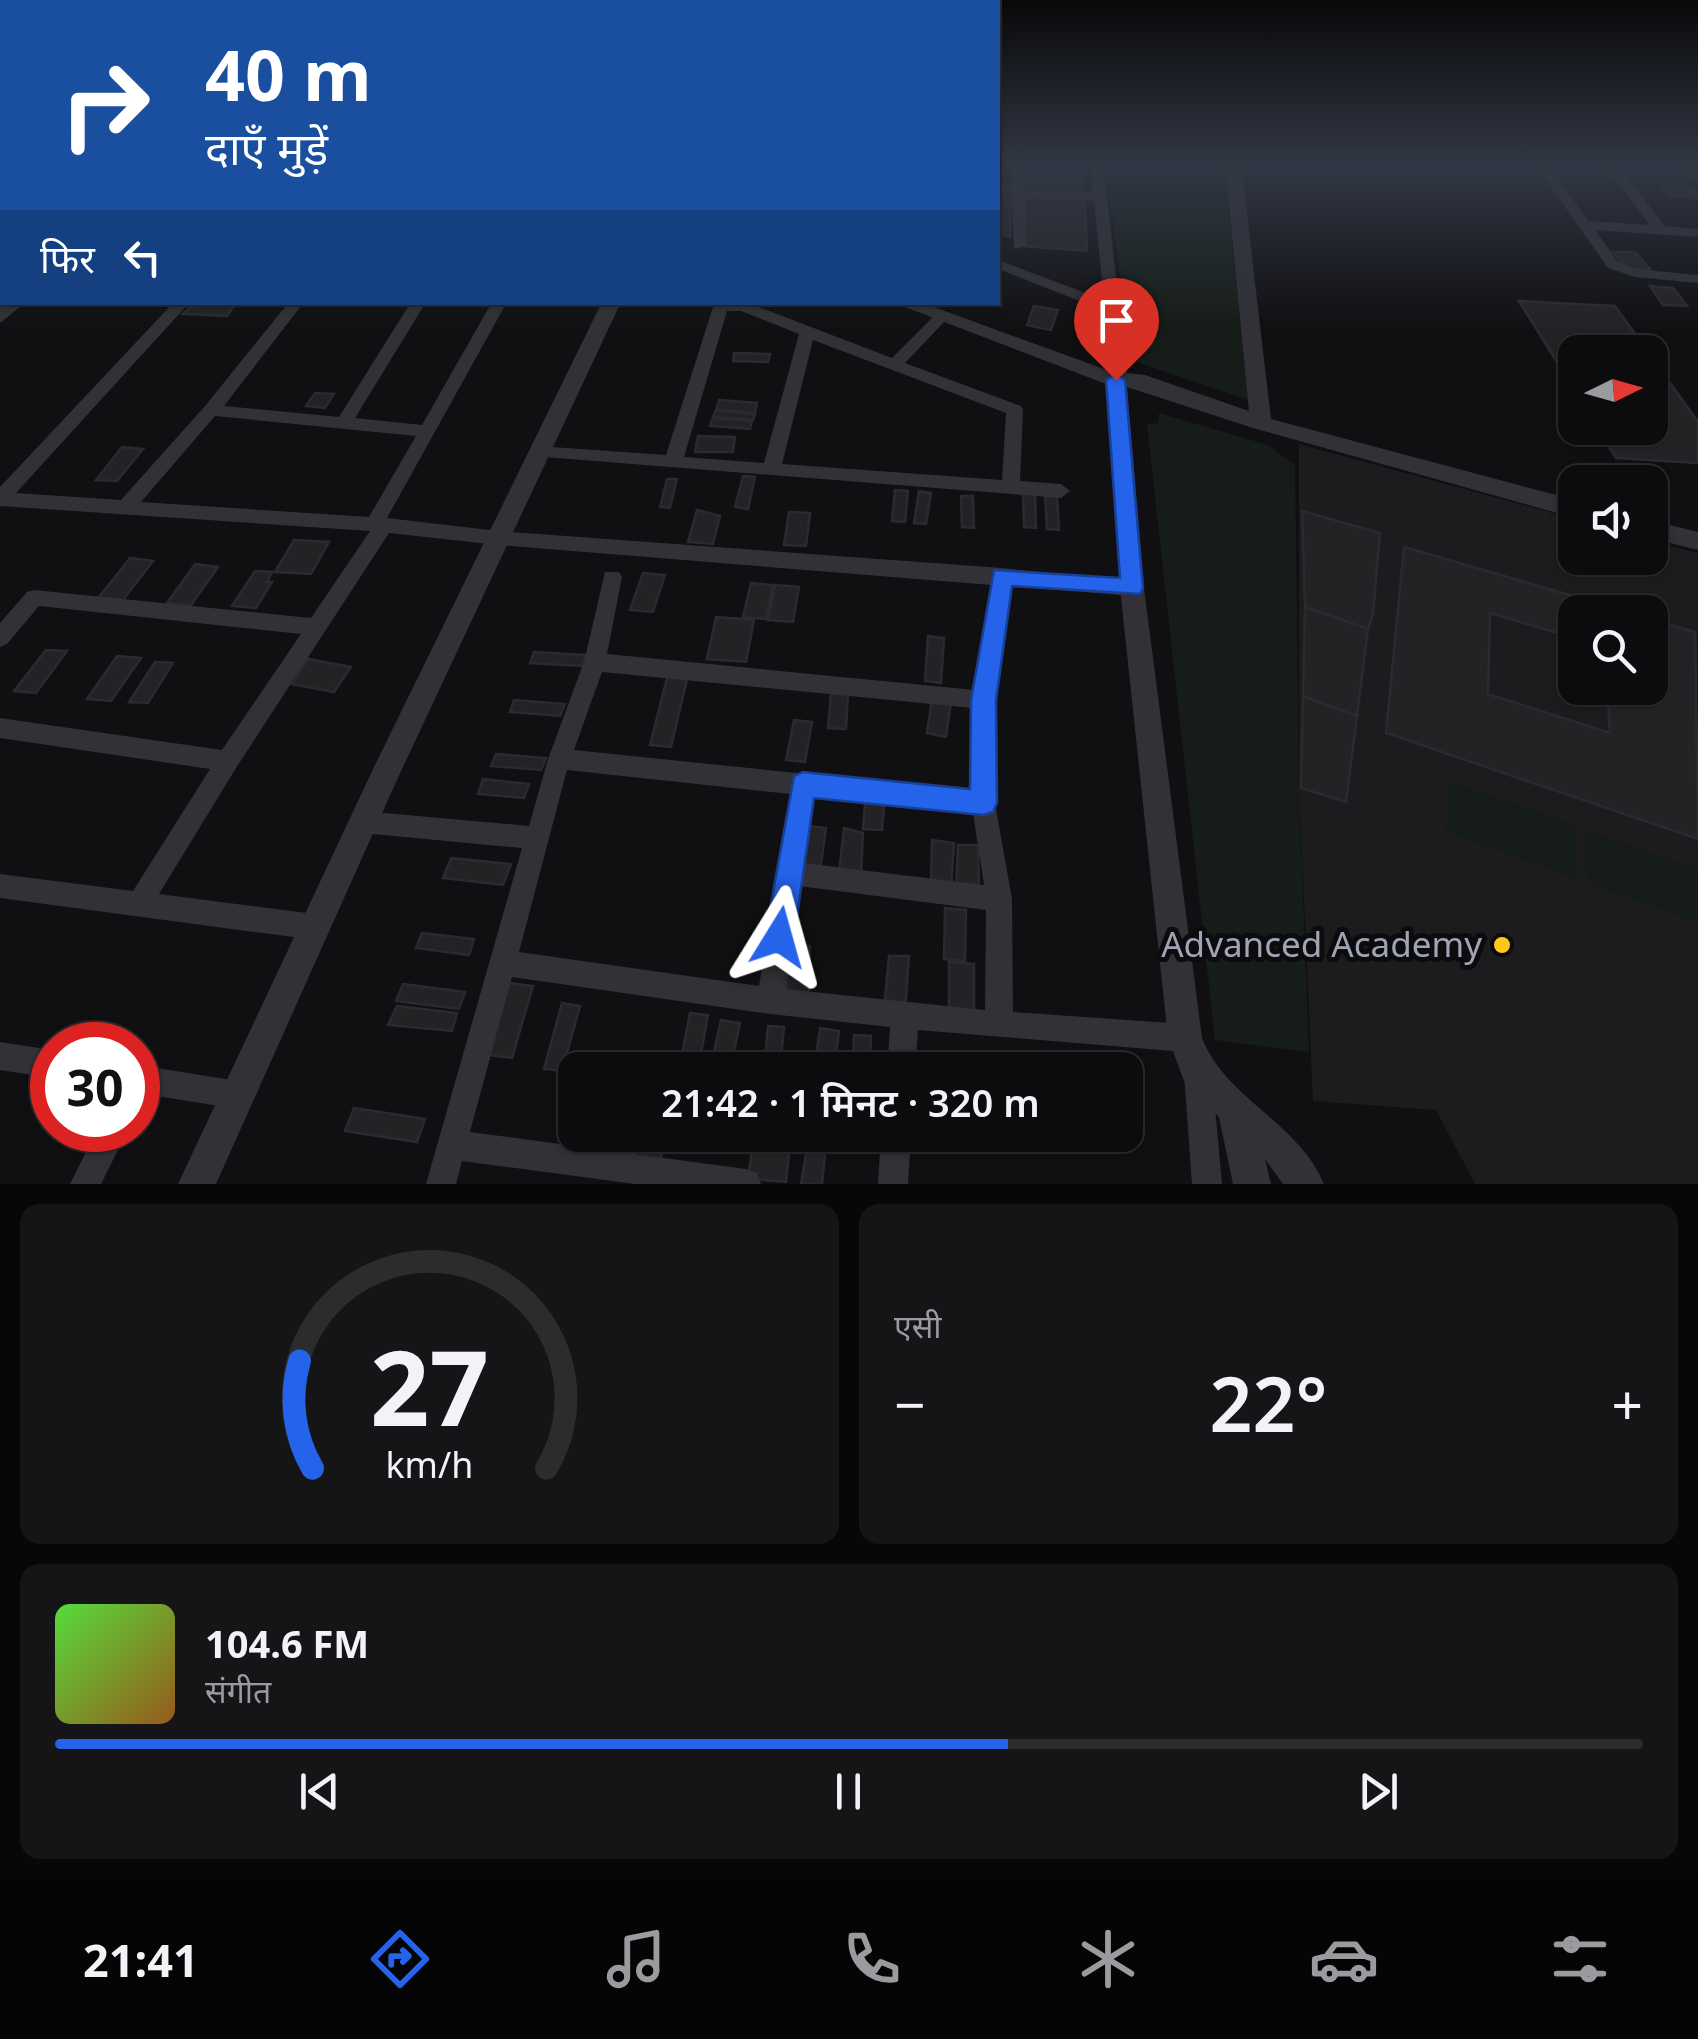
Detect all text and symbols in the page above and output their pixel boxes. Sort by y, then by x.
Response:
text: 40 m [205,26,372,122]
icon: right [40,40,170,170]
text: दाएँ मुड़ें [205,117,328,178]
icon: left [115,230,170,285]
text: फिर [40,232,95,284]
pin [1074,278,1159,381]
icon: arrive [1089,293,1144,348]
north arrow [1558,335,1668,445]
map controls [1558,335,1668,705]
button: sound [1558,465,1668,575]
button: search [1558,595,1668,705]
position arrow [727,885,831,989]
place label: Advanced Academy [1161,920,1482,967]
marker: Advanced Academy [1491,934,1513,956]
speed limit sign: 30 [30,1022,160,1152]
text: 21:42 · 1 मिनट · 320 m [661,1076,1040,1128]
text: एसी [894,1304,942,1347]
text: 27 [370,1315,489,1456]
text: 22° [1210,1352,1327,1454]
text: − [894,1366,925,1441]
text: + [1612,1366,1643,1441]
text: km/h [386,1440,473,1488]
text: 104.6 FM [205,1617,369,1669]
text: संगीत [205,1669,271,1712]
icon: previous [292,1764,347,1819]
icon: pause [821,1764,876,1819]
icon: next [1351,1764,1406,1819]
icon: directions [365,1924,435,1994]
icon: music [601,1924,671,1994]
icon: phone [837,1924,907,1994]
icon: climate [1073,1924,1143,1994]
icon: car [1309,1924,1379,1994]
icon: filters [1545,1924,1615,1994]
text: 21:41 [83,1929,199,1990]

